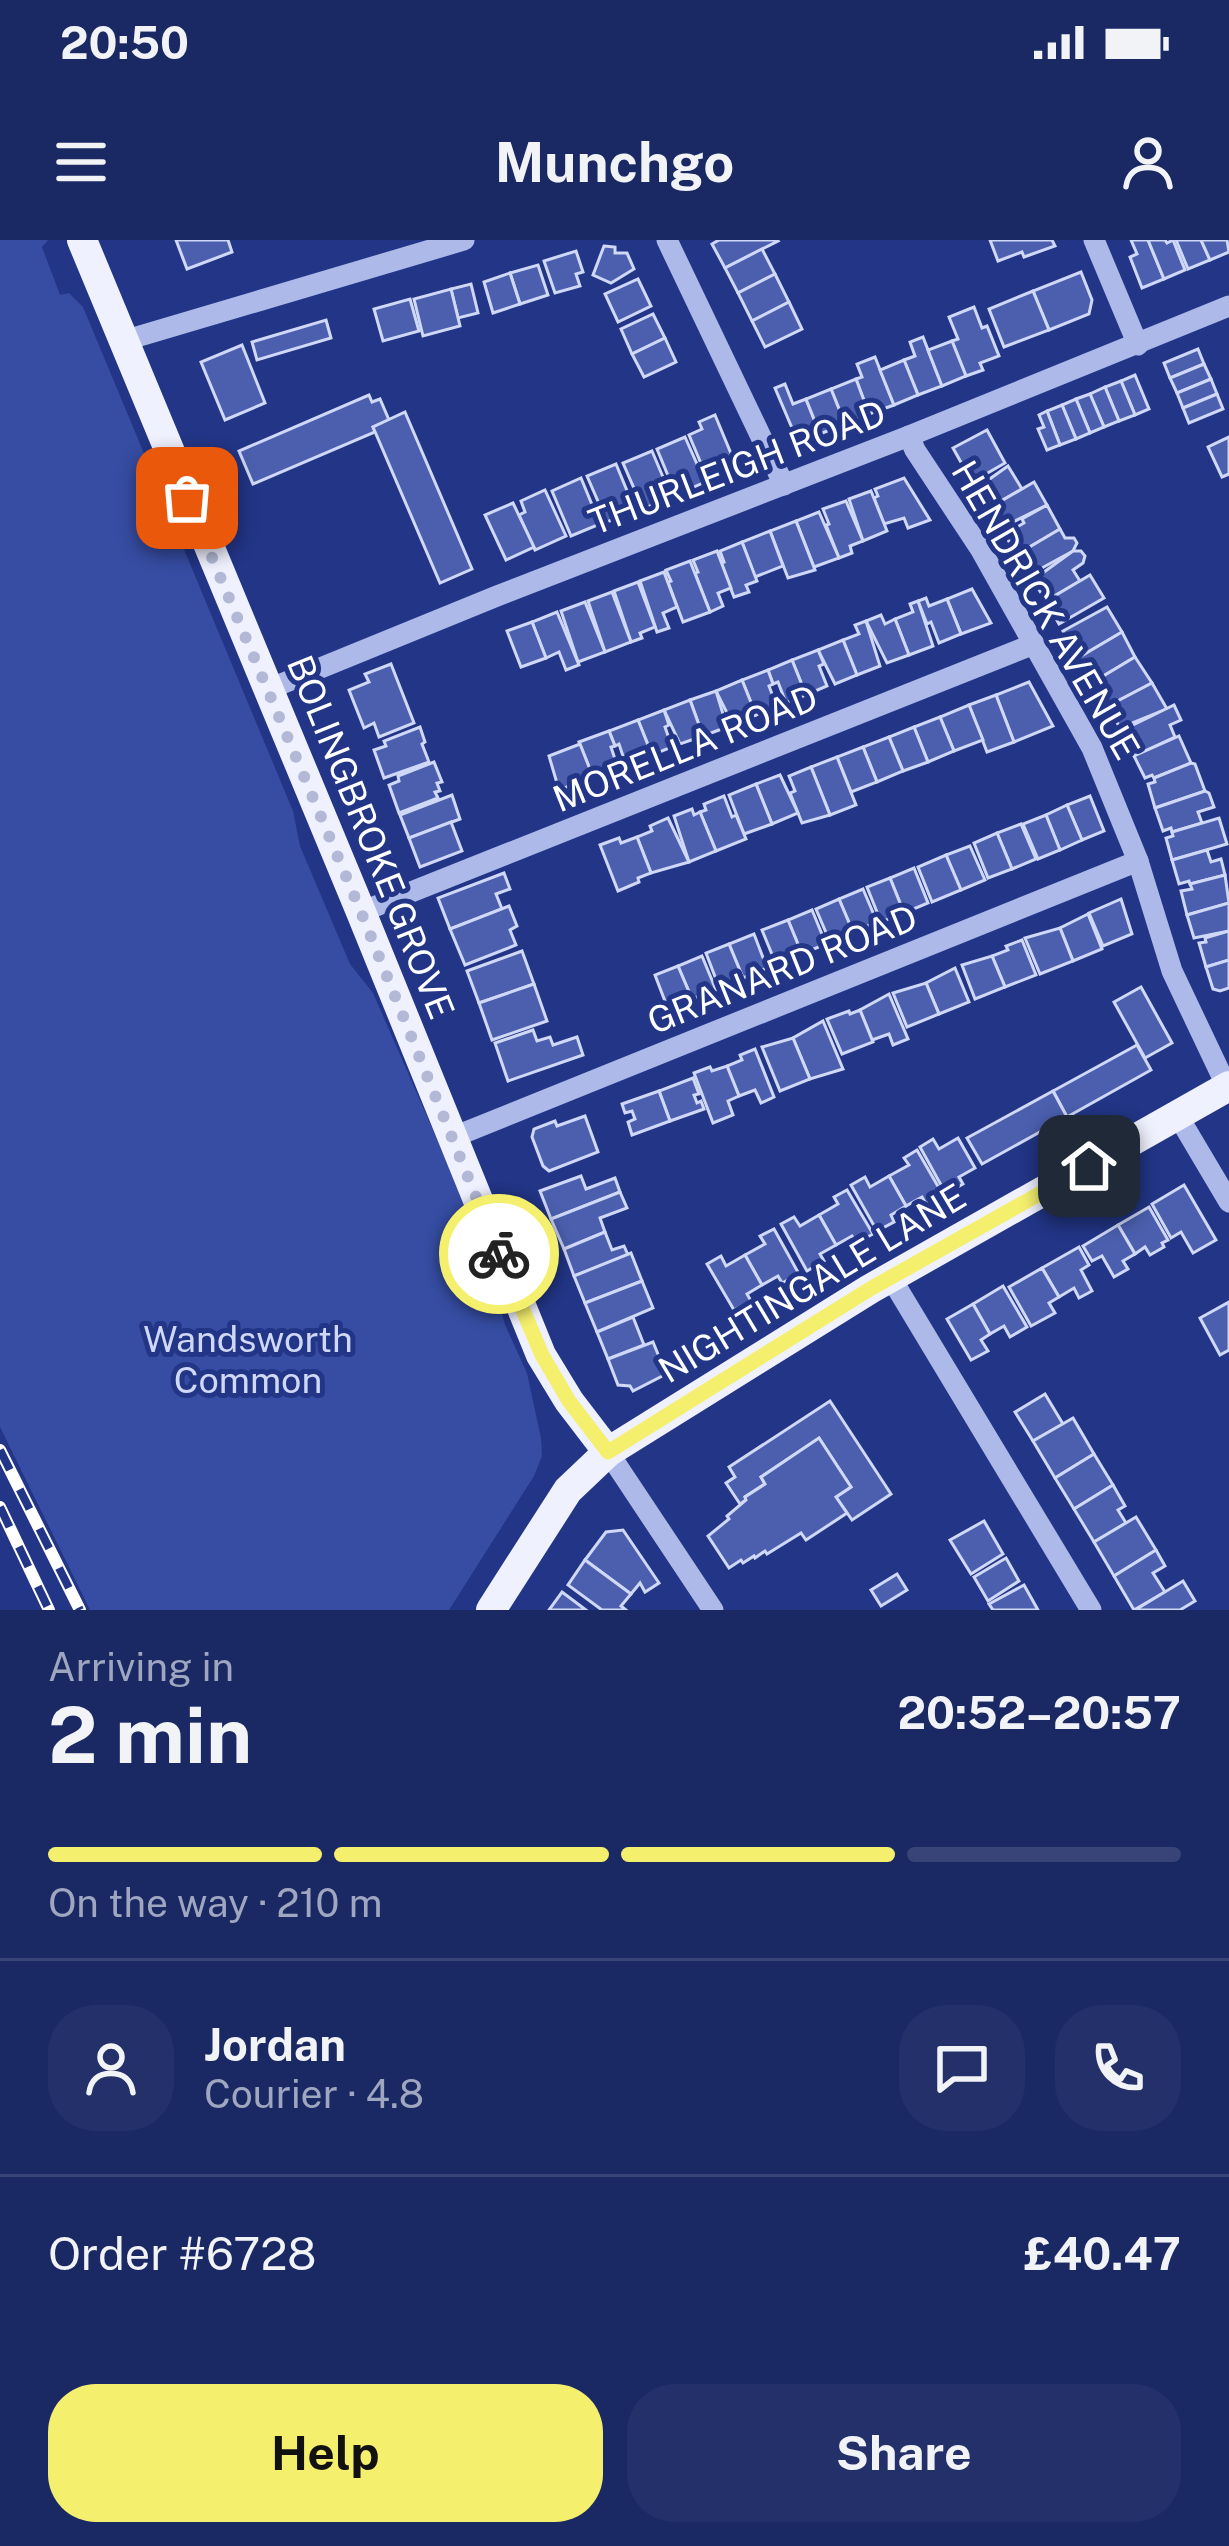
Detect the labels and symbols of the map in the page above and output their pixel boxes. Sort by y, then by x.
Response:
street label: THURLEIGH ROAD [583,391,891,543]
pin [136,447,238,549]
street label: HENDRICK AVENUE [943,453,1149,767]
street label: BOLINGBROKE GROVE [279,649,463,1025]
street label: MORELLA ROAD [547,676,823,820]
street label: GRANARD ROAD [641,896,923,1042]
pin [1038,1115,1140,1217]
street label: NIGHTINGALE LANE [651,1175,973,1391]
courier [439,1194,559,1314]
park label: Wandsworth Common [143,1318,353,1401]

